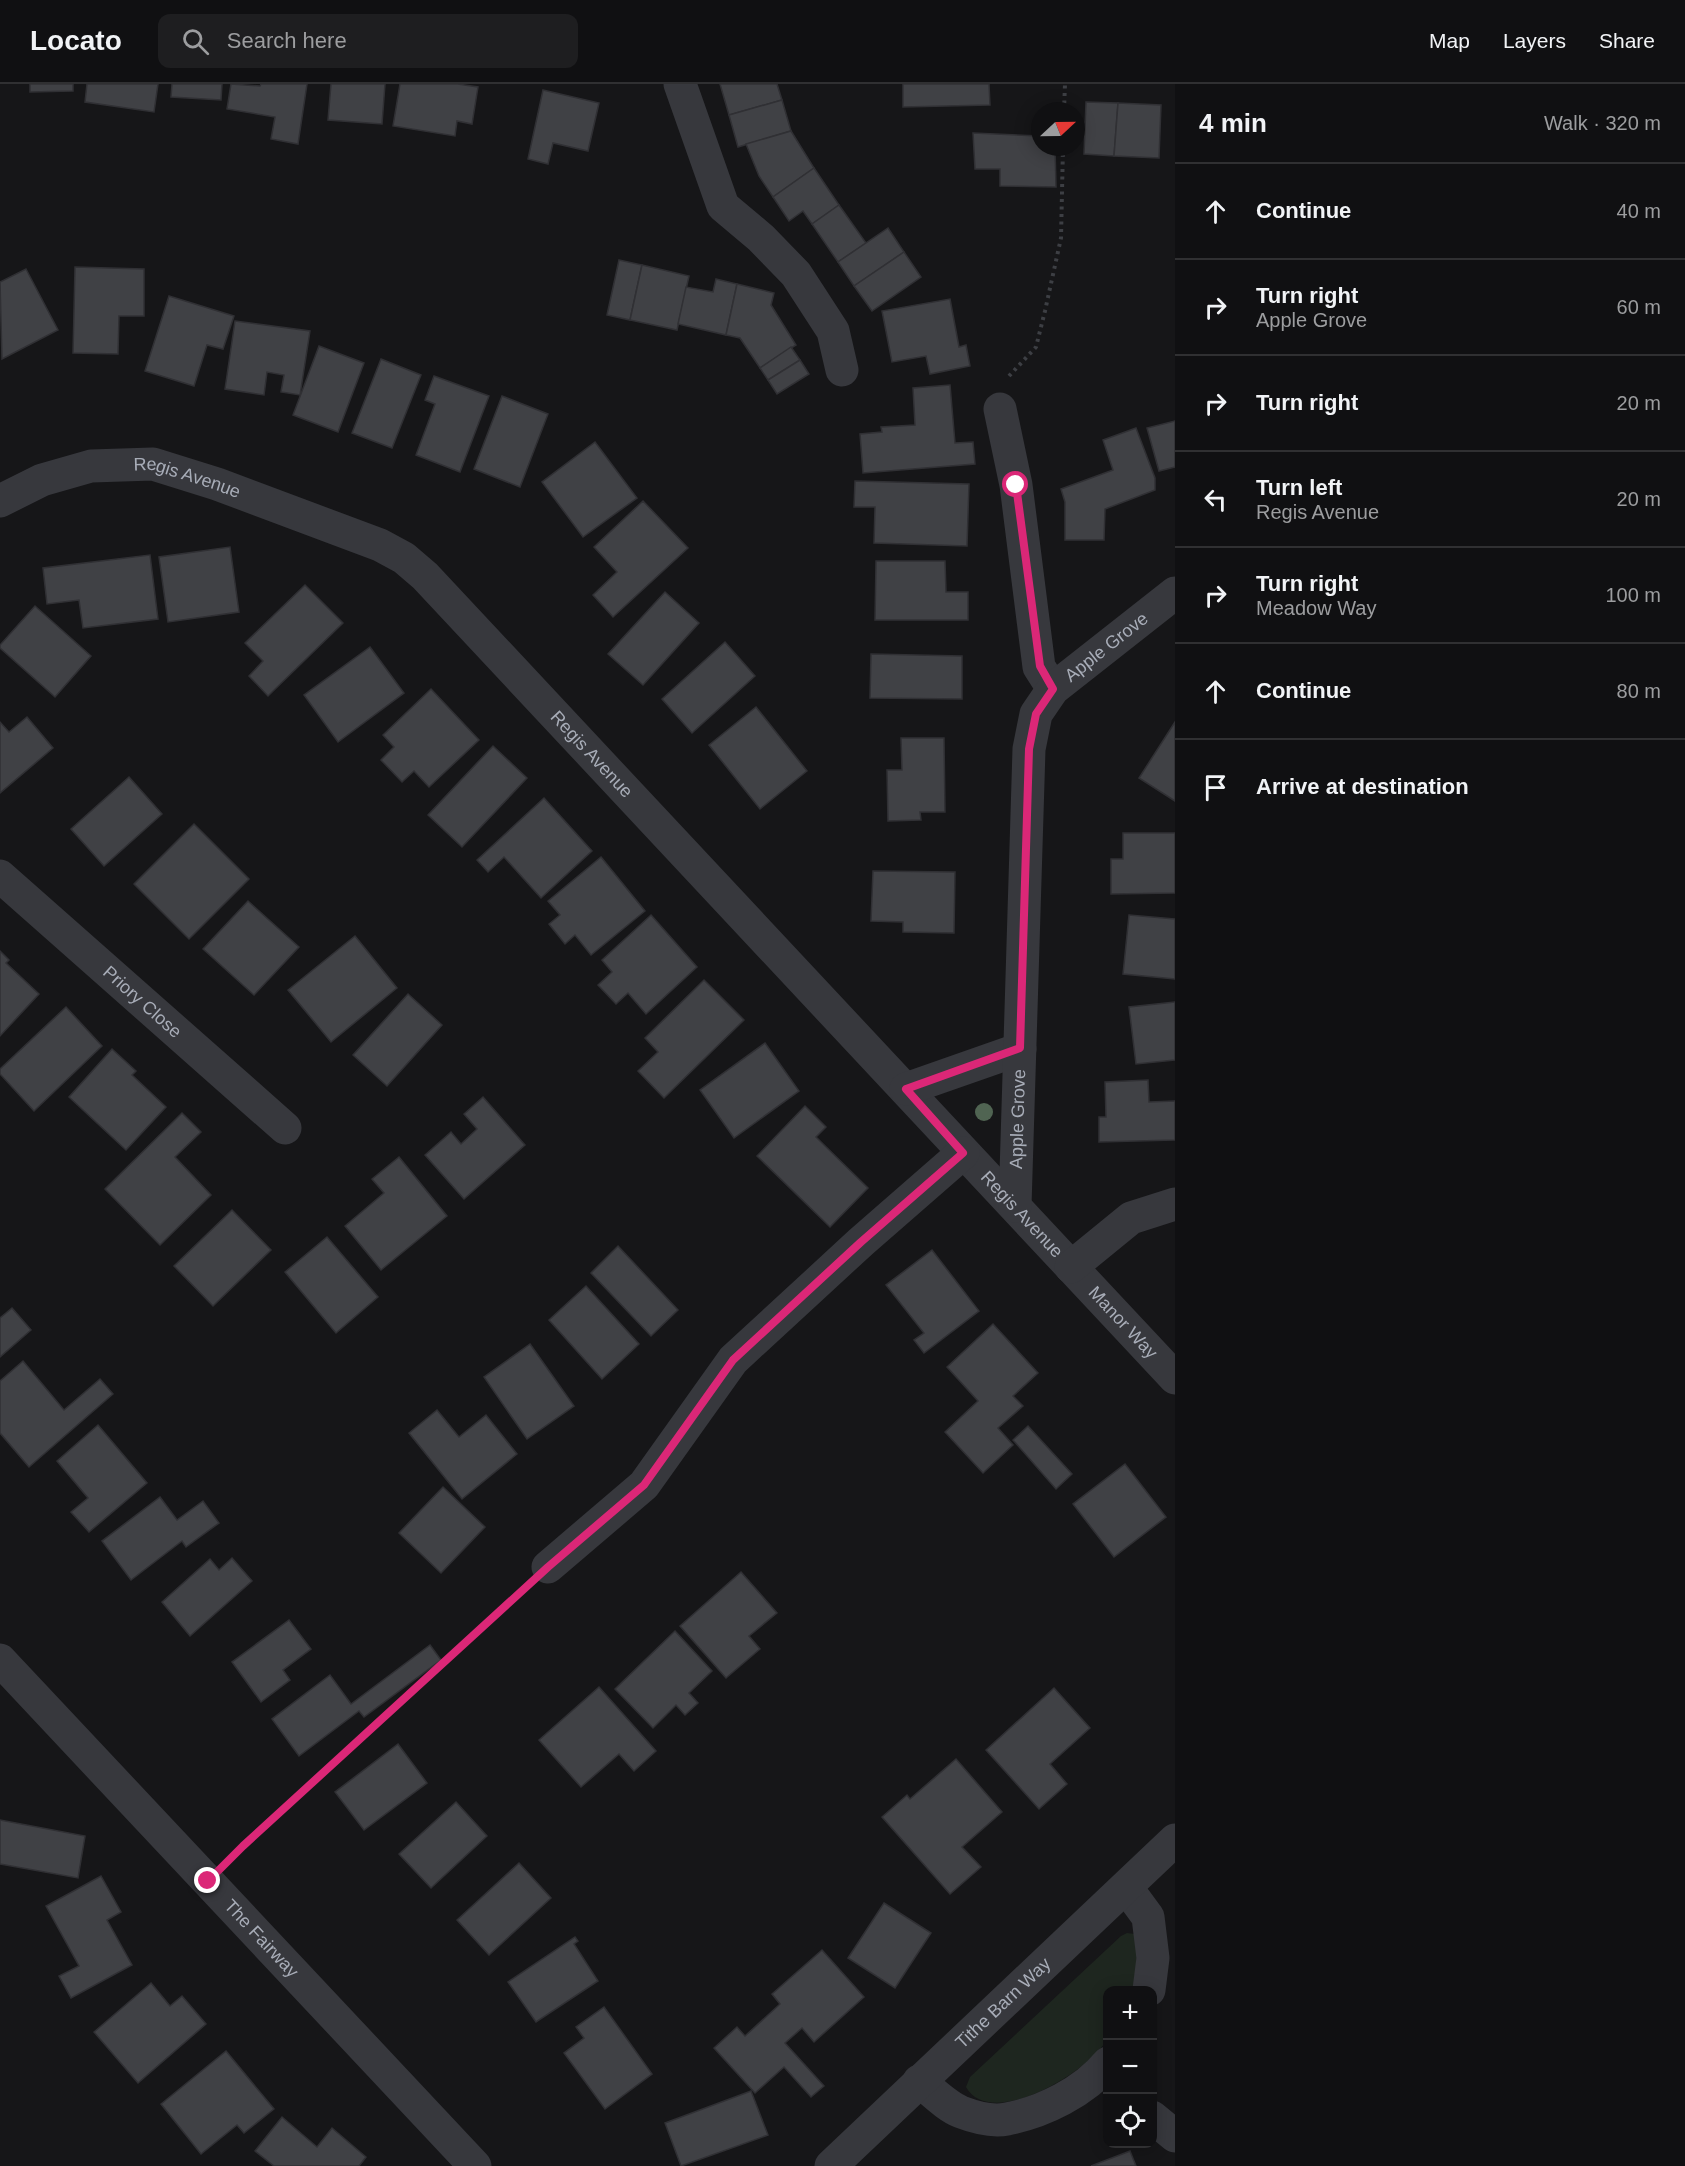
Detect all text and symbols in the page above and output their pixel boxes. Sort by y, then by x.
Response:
search box [158,14,578,68]
text: Locato [30,25,122,56]
icon: search [179,25,212,58]
text: Search here [227,28,347,53]
text: Map [1429,29,1470,52]
text: Layers [1503,29,1566,52]
text: Share [1599,29,1655,52]
north arrow [1031,102,1085,156]
text: 4 min [1199,108,1267,138]
text: Walk · 320 m [1544,112,1661,134]
icon: ahead [1199,195,1232,228]
text: Continue [1256,198,1351,223]
text: 40 m [1617,200,1661,222]
text: Turn right [1256,283,1358,308]
icon: right [1199,291,1232,324]
text: 60 m [1617,296,1661,318]
text: Apple Grove [1256,309,1367,331]
icon: right [1199,387,1232,420]
text: Turn right [1256,390,1358,415]
text: 20 m [1617,392,1661,414]
street label: Regis Avenue [133,454,243,502]
route start [1002,471,1028,497]
text: Turn left [1256,475,1342,500]
icon: left [1199,483,1232,516]
text: 20 m [1617,488,1661,510]
text: Regis Avenue [1256,501,1379,523]
text: Turn right [1256,571,1358,596]
icon: right [1199,579,1232,612]
text: 100 m [1605,584,1661,606]
text: Meadow Way [1256,597,1376,619]
street label: Apple Grove [1061,608,1152,686]
icon: ahead [1199,675,1232,708]
text: Continue [1256,678,1351,703]
text: 80 m [1617,680,1661,702]
street label: Regis Avenue [547,707,637,802]
icon: arrive [1199,771,1232,804]
text: Arrive at destination [1256,774,1469,799]
street label: Priory Close [99,962,186,1042]
street label: Apple Grove [1006,1069,1029,1169]
street label: Regis Avenue [977,1167,1067,1262]
street label: Manor Way [1085,1282,1162,1363]
route end [194,1867,220,1893]
street label: The Fairway [220,1896,303,1981]
street label: Tithe Barn Way [952,1953,1054,2052]
map controls [1103,1986,1157,2148]
button: + [1103,1986,1157,2040]
button: − [1103,2040,1157,2094]
button: locate [1103,2094,1157,2148]

